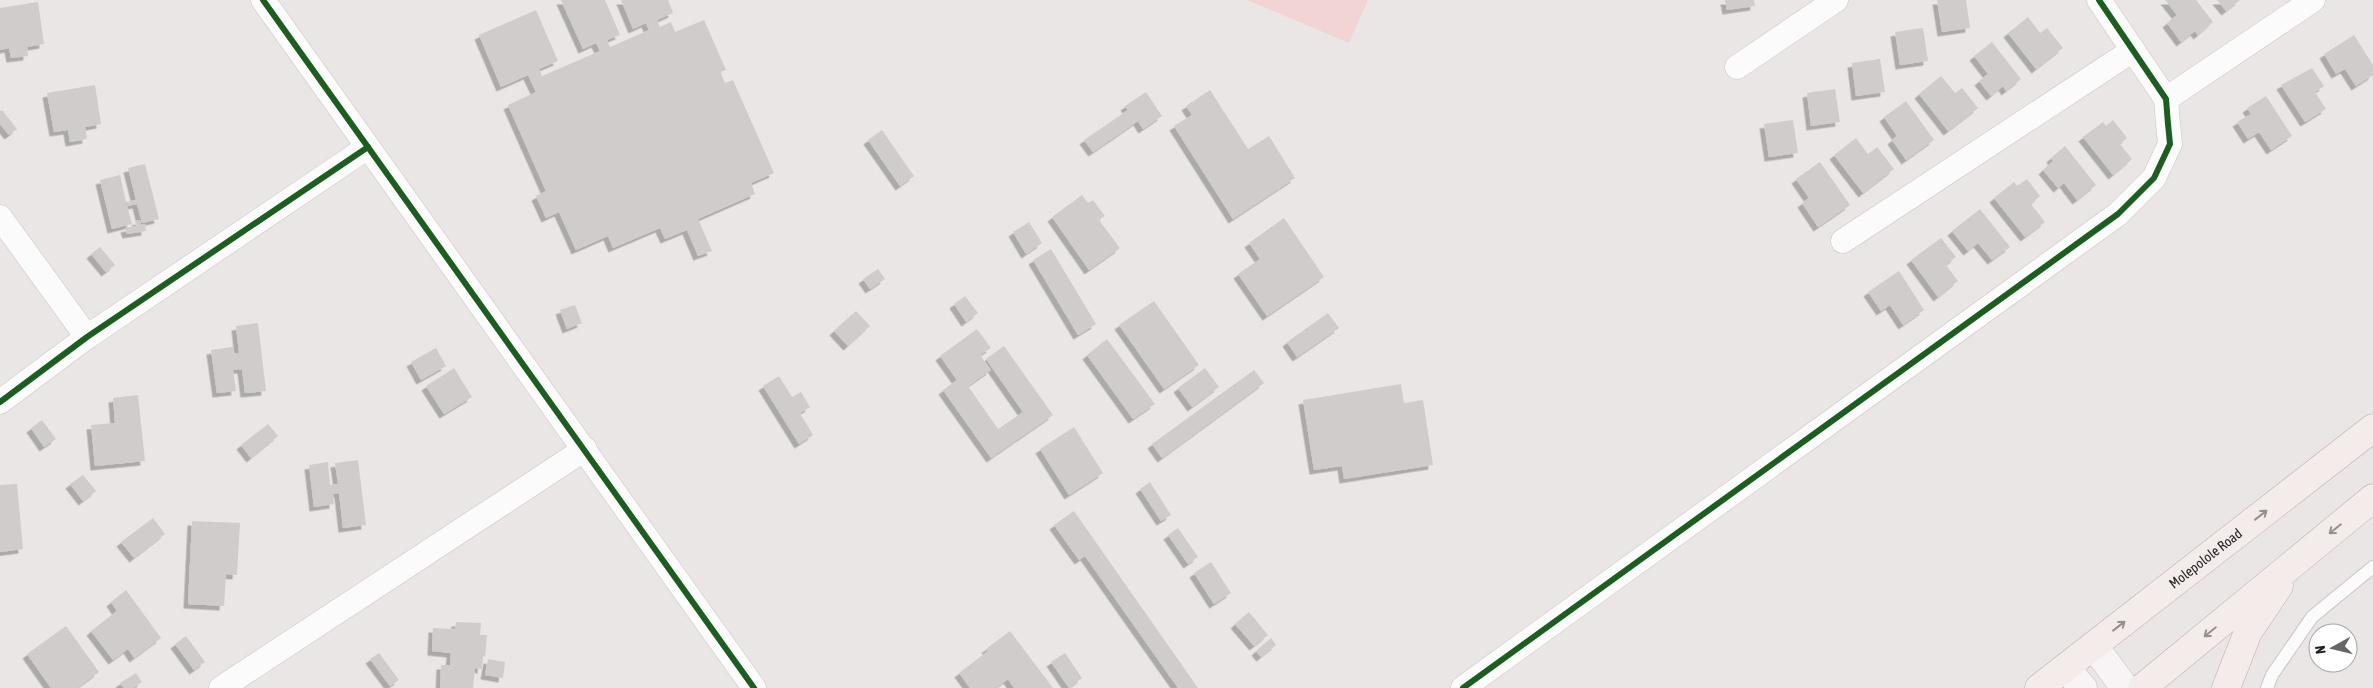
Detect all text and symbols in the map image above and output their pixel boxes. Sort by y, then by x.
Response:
one-way arrow [2254,510,2267,521]
one-way arrow [2329,523,2342,534]
street label: Molepolole Road [2166,525,2245,592]
one-way arrow [2112,621,2126,631]
north arrow [2308,623,2358,673]
one-way arrow [2203,626,2216,637]
text: N [2312,645,2329,655]

